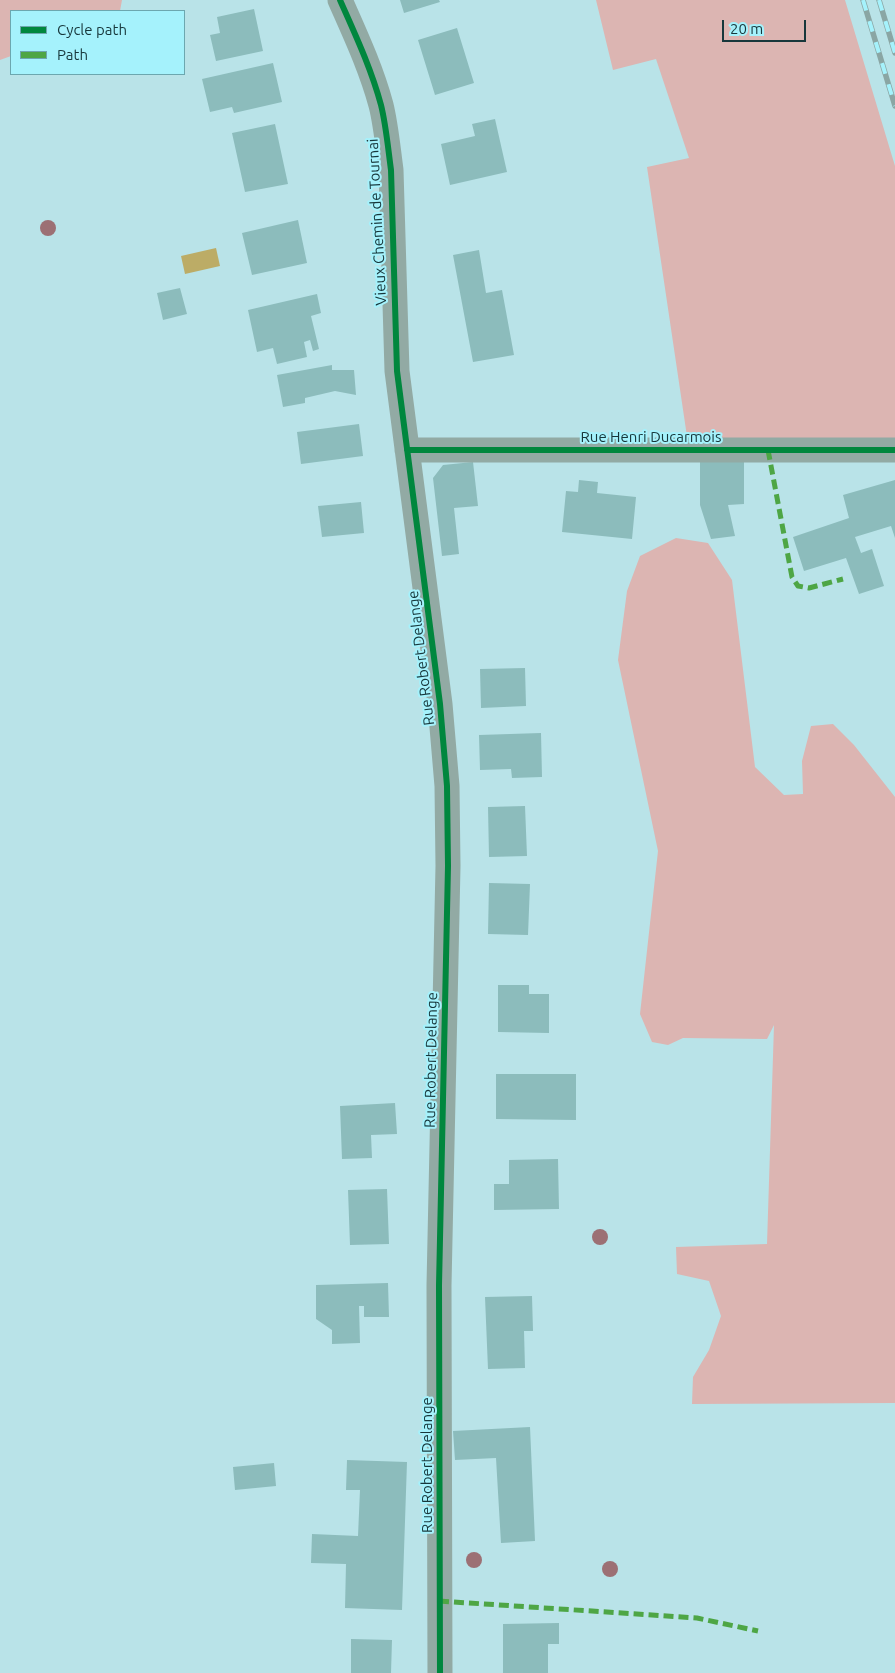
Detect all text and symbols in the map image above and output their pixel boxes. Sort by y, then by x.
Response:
legend [10,10,185,75]
scale bar [725,10,809,42]
text: 20 m [730,20,763,37]
text: Cycle path [57,21,127,38]
text: Path [57,46,88,63]
street label: Vieux Chemin de Tournai [364,138,390,306]
street label: Rue Henri Ducarmois [580,428,722,446]
street label: Rue Robert Delange [404,590,438,726]
street label: Rue Robert Delange [421,992,441,1128]
street label: Rue Robert Delange [418,1397,436,1533]

